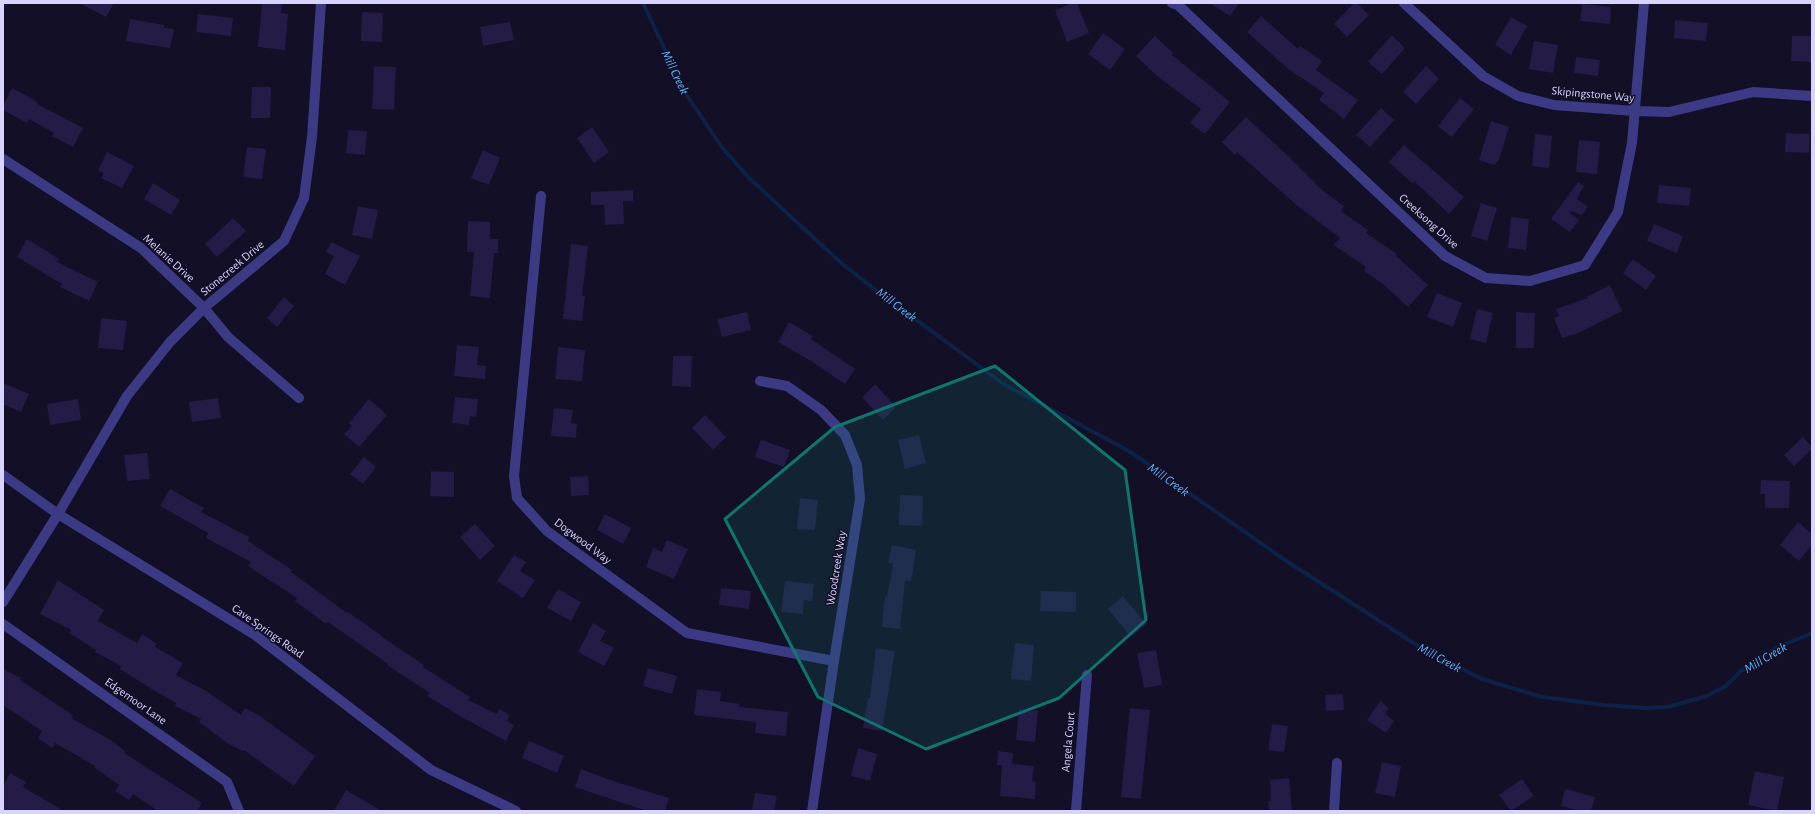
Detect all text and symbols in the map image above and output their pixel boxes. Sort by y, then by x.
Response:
water label: Mill Creek [658,49,691,97]
street label: Skipingstone Way [1551,84,1635,105]
street label: Creeksong Drive [1397,191,1461,251]
street label: Melanie Drive [141,232,197,284]
street label: Stonecreek Drive [198,238,266,298]
water label: Mill Creek [873,286,919,325]
water label: Mill Creek [1145,461,1191,499]
street label: Dogwood Way [552,516,614,567]
street label: Woodcreek Way [824,530,849,606]
street label: Cave Springs Road [230,602,306,660]
water label: Mill Creek [1415,641,1463,675]
water label: Mill Creek [1742,641,1789,676]
street label: Edgemoor Lane [103,675,169,727]
street label: Angela Court [1059,711,1077,773]

